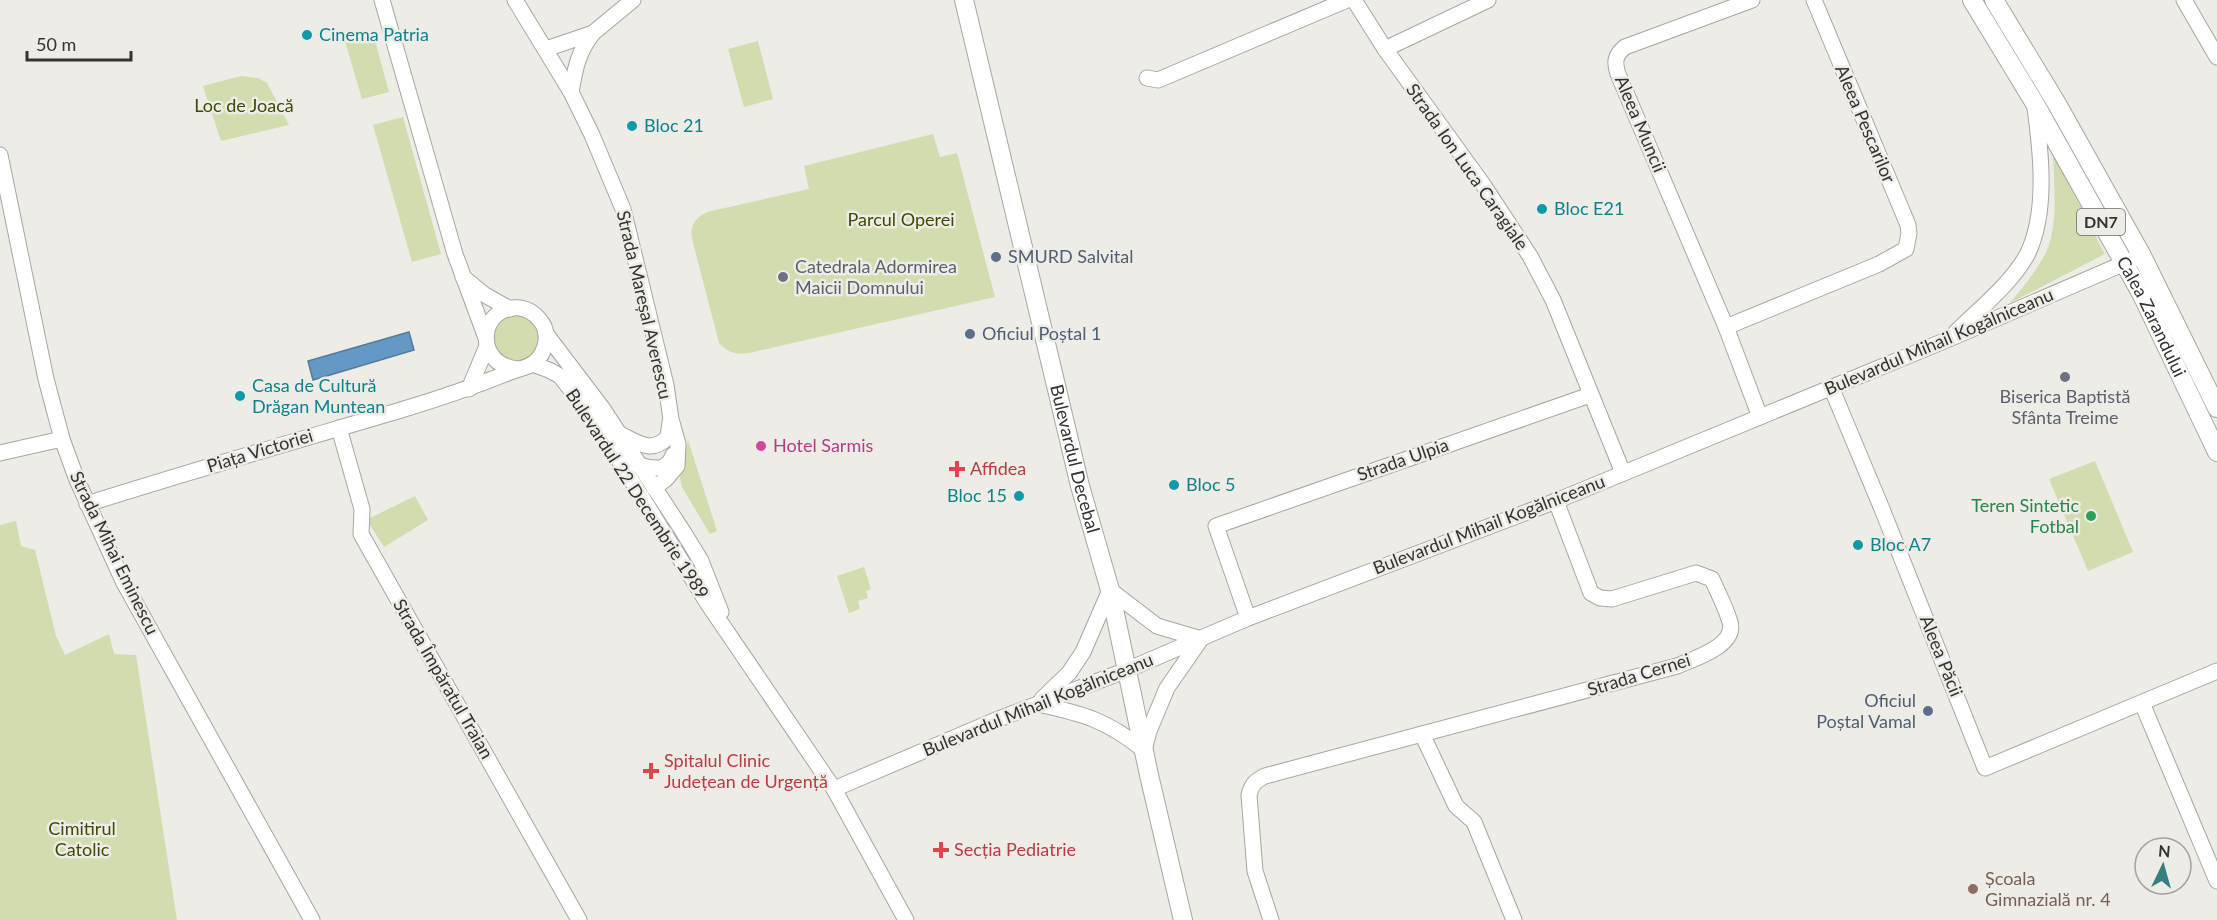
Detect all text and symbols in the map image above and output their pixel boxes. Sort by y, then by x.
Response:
place label: Cinema Patria [319,23,429,45]
scale bar [27,24,130,62]
marker: Cinema Patria [300,28,314,42]
text: 50 m [36,33,76,55]
street label: Aleea Pescarilor [1831,61,1901,186]
street label: Aleea Muncii [1611,72,1671,175]
street label: Strada Ion Luca Caragiale [1402,79,1534,254]
park label: Loc de Joacă [194,94,294,116]
place label: Bloc 21 [644,114,704,136]
marker: Bloc 21 [625,119,639,133]
place label: Bloc E21 [1554,197,1624,219]
marker: Bloc E21 [1535,202,1549,216]
street label: Strada Mareșal Averescu [613,208,677,401]
park label: Parcul Operei [848,208,954,230]
road number: DN7 [2077,209,2125,235]
place label: SMURD Salvital [1008,245,1133,267]
marker: SMURD Salvital [989,250,1003,264]
street label: Calea Zarandului [2112,252,2191,380]
place label: Catedrala Adormirea Maicii Domnului [795,255,957,298]
marker: Catedrala Adormirea Maicii Domnului [776,270,790,284]
street label: Bulevardul Mihail Kogălniceanu [1821,283,2056,399]
place label: Oficiul Poștal 1 [982,322,1101,344]
marker: Oficiul Poștal 1 [963,327,977,341]
marker: Biserica Baptistă Sfânta Treime [2058,370,2072,384]
place label: Casa de Cultură Drăgan Muntean [252,374,385,417]
street label: Bulevardul Decebal [1046,382,1105,536]
street label: Bulevardul 22 Decembrie 1989 [562,384,714,603]
place label: Biserica Baptistă Sfânta Treime [2000,385,2130,428]
marker: Casa de Cultură Drăgan Muntean [233,389,247,403]
street label: Piața Victoriei [204,423,315,477]
street label: Strada Ulpia [1354,433,1451,485]
place label: Hotel Sarmis [773,434,874,456]
marker: Hotel Sarmis [754,439,768,453]
place label: Affidea [970,457,1026,479]
marker: Affidea [948,460,966,478]
street label: Strada Mihai Eminescu [66,467,164,638]
street label: Bulevardul Mihail Kogălniceanu [1370,470,1608,579]
place label: Bloc 5 [1186,473,1236,495]
marker: Bloc 5 [1167,478,1181,492]
place label: Bloc 15 [947,484,1007,506]
marker: Bloc 15 [1012,489,1026,503]
place label: Teren Sintetic Fotbal [1971,494,2079,537]
marker: Teren Sintetic Fotbal [2084,509,2098,523]
place label: Bloc A7 [1870,533,1931,555]
marker: Bloc A7 [1851,538,1865,552]
street label: Strada Împăratul Traian [389,595,499,762]
street label: Aleea Păcii [1916,612,1968,699]
street label: Bulevardul Mihail Kogălniceanu [919,648,1156,760]
street label: Strada Cernei [1585,648,1693,700]
place label: Oficiul Poștal Vamal [1816,689,1916,732]
marker: Oficiul Poștal Vamal [1921,704,1935,718]
place label: Spitalul Clinic Județean de Urgență [664,749,828,792]
marker: Spitalul Clinic Județean de Urgență [642,762,660,780]
park label: Cimitirul Catolic [48,817,116,860]
north arrow [2133,836,2193,896]
place label: Secția Pediatrie [954,838,1076,860]
marker: Secția Pediatrie [932,841,950,859]
text: N [2157,841,2171,861]
place label: Școala Gimnazială nr. 4 [1985,867,2111,910]
marker: Școala Gimnazială nr. 4 [1966,882,1980,896]

